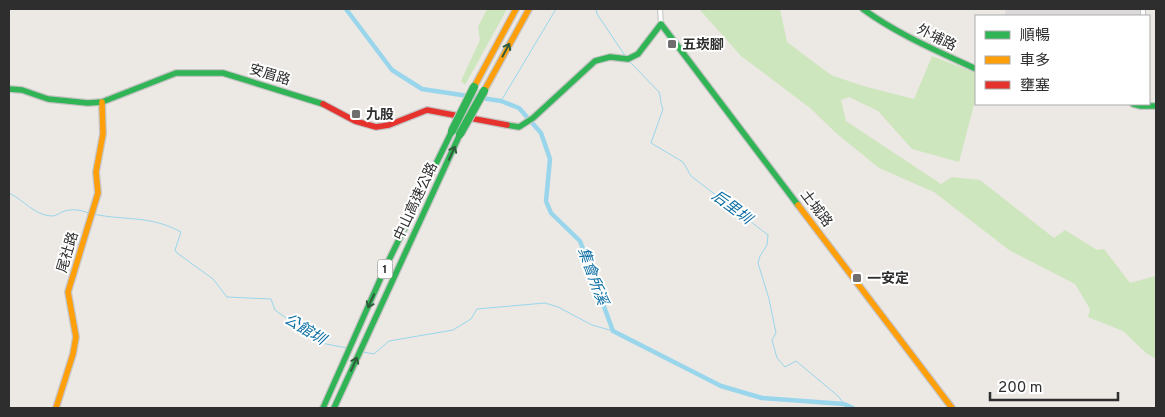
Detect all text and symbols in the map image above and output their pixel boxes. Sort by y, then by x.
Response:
legend [975,15,1150,105]
street label: 外埔路 [914,21,959,55]
text: 順暢 [1020,27,1050,46]
place label: 五崁腳 [682,37,724,54]
marker: 五崁腳 [666,38,678,50]
one-way arrow [501,42,511,57]
text: 車多 [1020,52,1050,71]
street label: 安眉路 [247,61,292,90]
text: 壅塞 [1020,77,1050,96]
place label: 九股 [366,107,394,124]
marker: 九股 [350,108,362,120]
one-way arrow [447,146,457,161]
street label: 中山高速公路 [390,160,442,243]
water label: 后里圳 [707,187,756,231]
street label: 土城路 [796,187,835,231]
street label: 尾社路 [54,230,83,275]
water label: 集會所溪 [572,245,611,310]
road number: 1 [378,260,392,278]
place label: 一安定 [867,270,909,288]
marker: 一安定 [851,272,863,284]
one-way arrow [365,293,375,308]
water label: 公館圳 [280,311,330,351]
one-way arrow [350,357,360,372]
scale bar [990,370,1118,402]
text: 200 m [998,379,1043,398]

